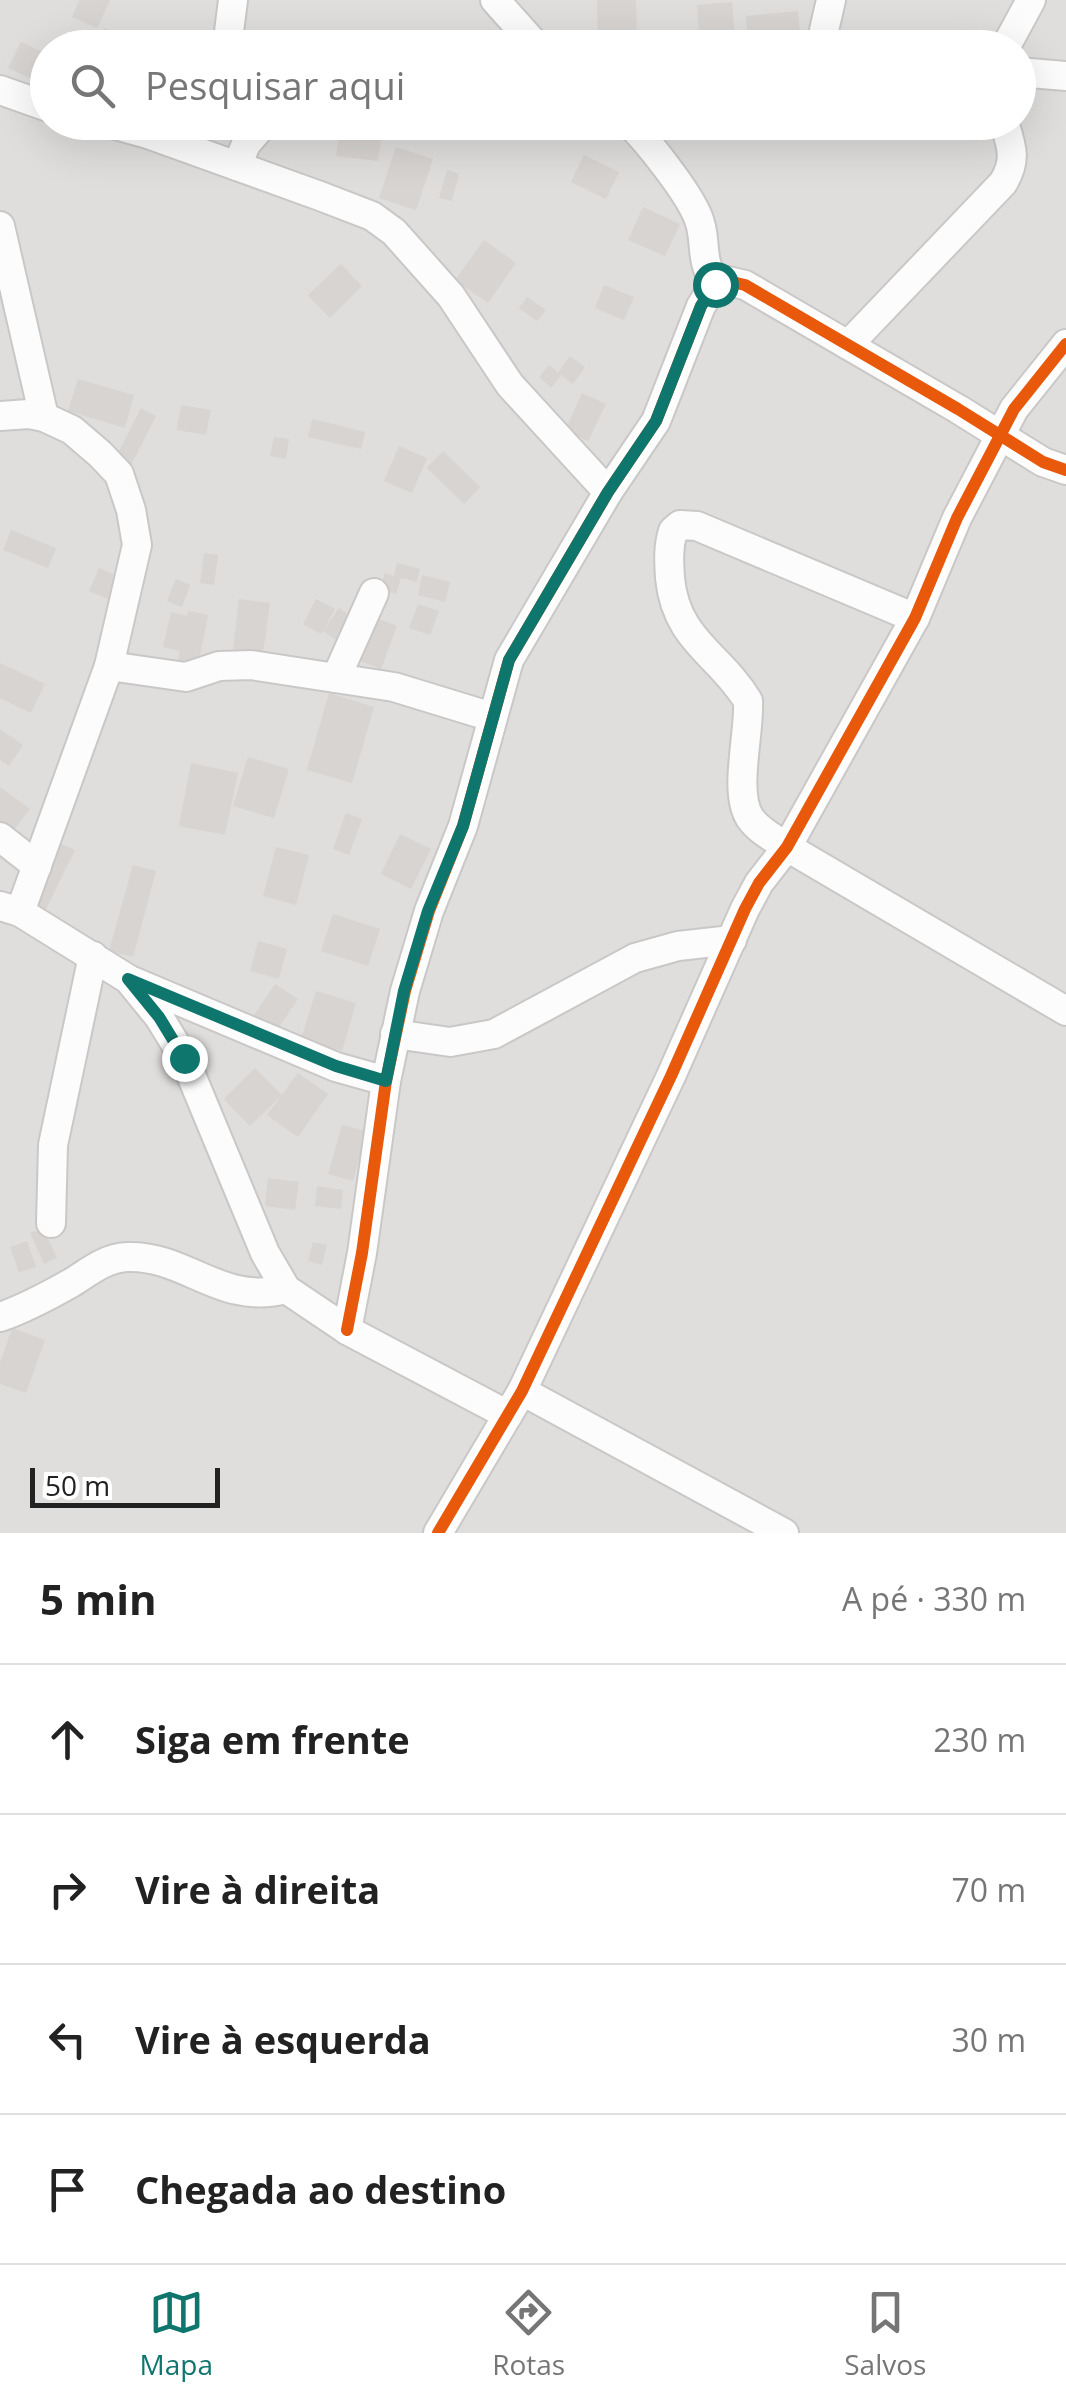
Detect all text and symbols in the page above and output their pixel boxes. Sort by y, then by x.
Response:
search box [30,30,1036,140]
icon: search [65,58,120,113]
text: Pesquisar aqui [145,59,405,111]
route start [693,262,739,308]
route end [162,1036,208,1082]
scale bar [30,1463,220,1508]
text: 50 m [45,1466,110,1504]
text: 5 min [40,1570,157,1627]
text: A pé · 330 m [842,1577,1026,1620]
icon: ahead [40,1712,95,1767]
text: Siga em frente [135,1713,410,1765]
text: 230 m [933,1718,1026,1761]
icon: right [40,1862,95,1917]
text: Vire à direita [135,1863,380,1915]
text: 70 m [951,1868,1026,1911]
icon: left [40,2012,95,2067]
text: Vire à esquerda [135,2013,431,2065]
text: 30 m [951,2018,1026,2061]
icon: arrive [40,2162,95,2217]
text: Chegada ao destino [135,2163,506,2215]
tab: Mapa [140,2285,213,2383]
tab: Rotas [492,2285,565,2383]
tab: Salvos [844,2285,926,2383]

